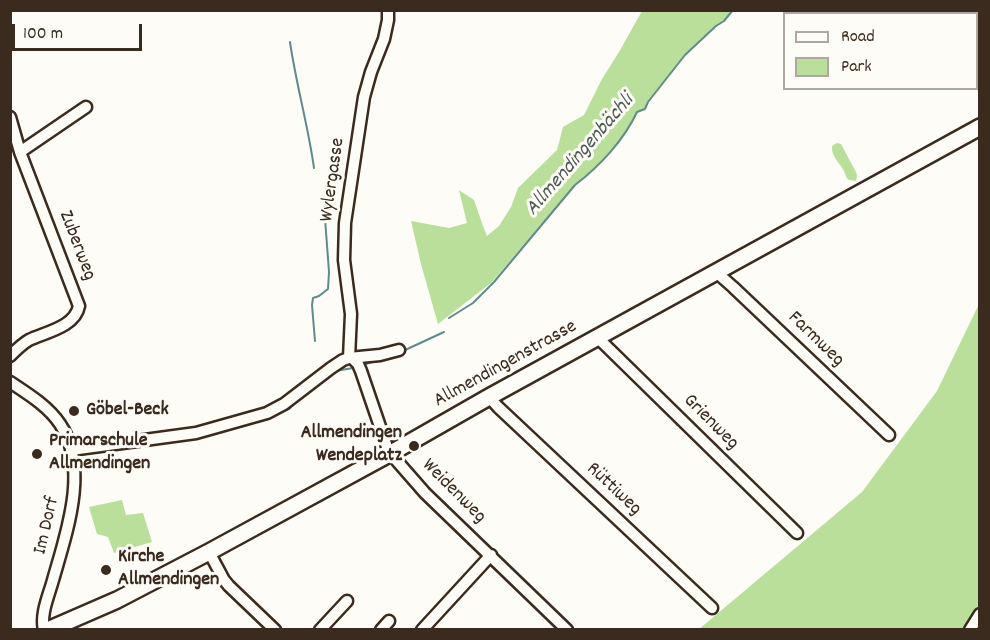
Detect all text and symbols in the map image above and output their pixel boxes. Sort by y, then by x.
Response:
scale bar [15,12,146,50]
legend [783,12,978,90]
text: 100 m [23,22,63,47]
text: Road [841,25,875,50]
text: Park [841,55,872,80]
water label: Allmendingenbächli [521,90,641,222]
street label: Wylergasse [316,137,352,223]
street label: Zuberweg [52,208,100,284]
street label: Farmweg [782,307,848,373]
street label: Allmendingenstrasse [430,316,582,414]
street label: Grienweg [677,390,743,456]
place label: Göbel-Beck [86,399,169,423]
marker: Göbel-Beck [67,404,81,418]
place label: Allmendingen Wendeplatz [301,422,402,469]
place label: Primarschule Allmendingen [49,430,150,477]
marker: Allmendingen Wendeplatz [407,439,421,453]
marker: Primarschule Allmendingen [30,447,44,461]
street label: Weidenweg [416,455,490,529]
street label: Rüttiweg [580,458,646,522]
street label: Im Dorf [30,495,66,557]
place label: Kirche Allmendingen [118,546,219,593]
marker: Kirche Allmendingen [99,563,113,577]

